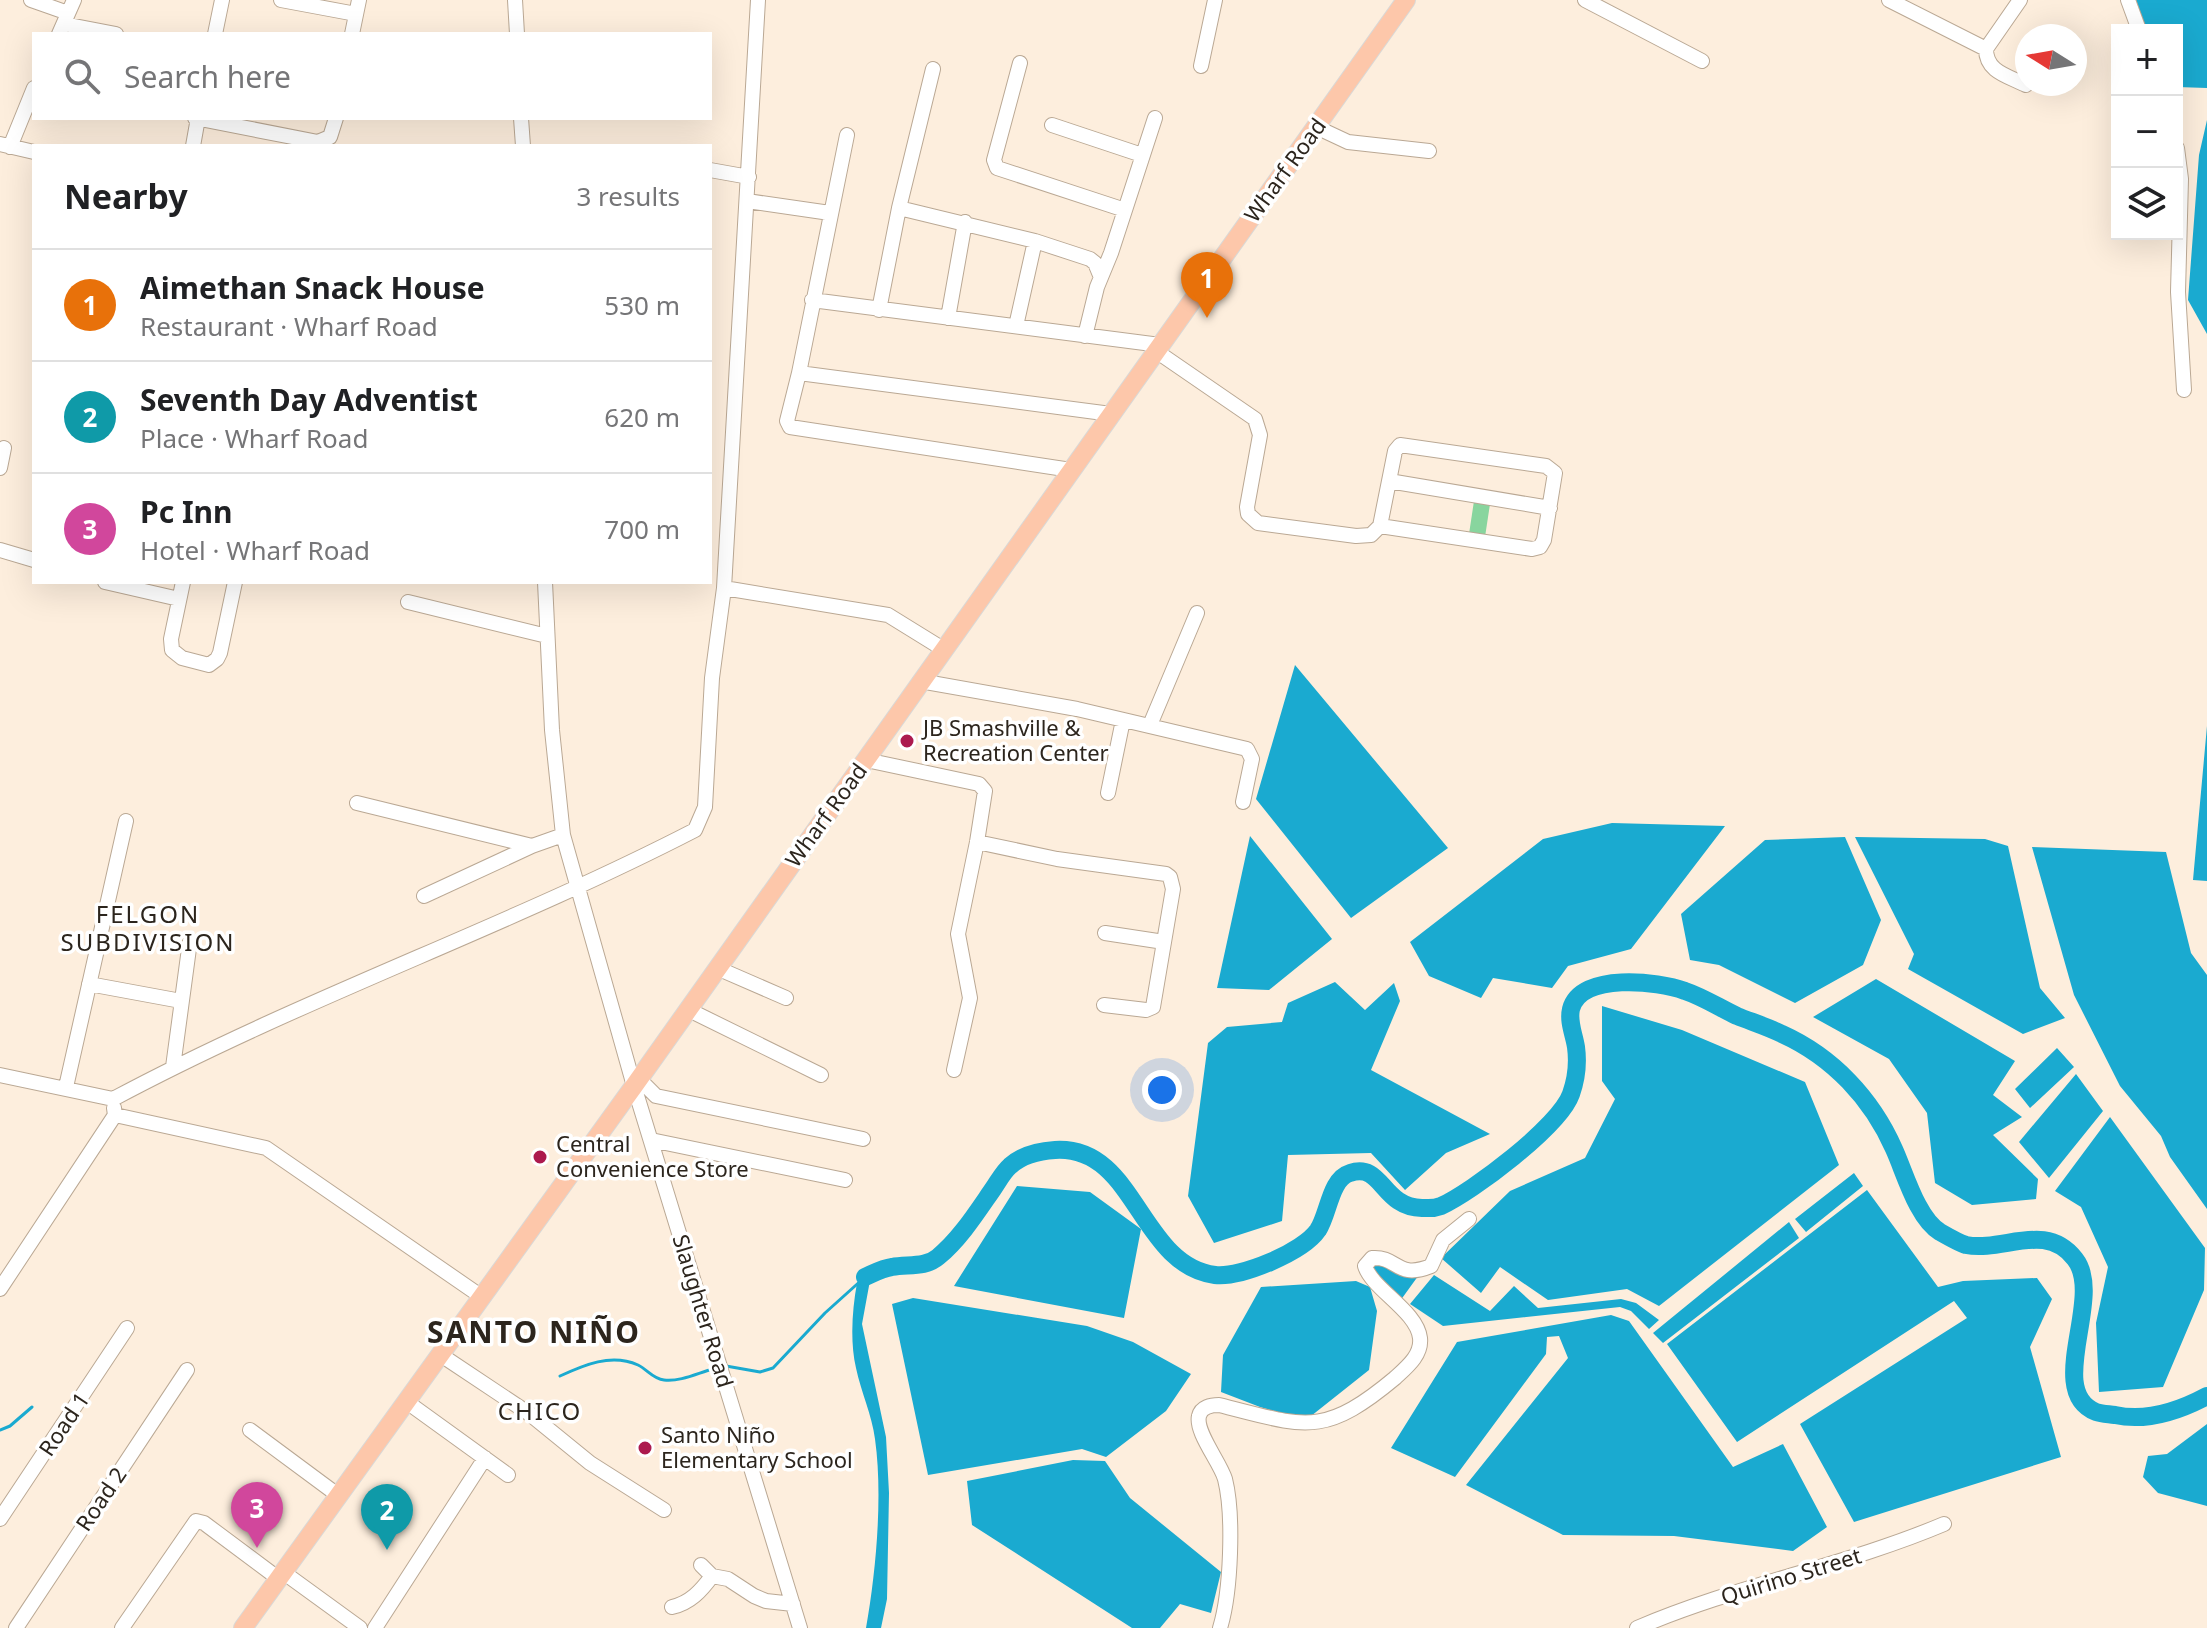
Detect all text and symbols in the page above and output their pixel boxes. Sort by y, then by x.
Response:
north arrow [2015,24,2087,96]
map controls [2111,24,2183,240]
button: + [2111,24,2183,96]
search box [32,32,712,120]
icon: search [60,54,104,98]
text: Search here [124,56,291,97]
button: − [2111,96,2183,168]
street label: Wharf Road [1236,111,1332,227]
button: layers [2111,168,2183,240]
text: Nearby [64,173,188,219]
text: 3 results [576,178,680,214]
pin: 1 [1181,252,1233,318]
text: Aimethan Snack House [140,267,485,308]
text: 1 [83,287,97,323]
text: 530 m [604,287,680,323]
text: Restaurant · Wharf Road [140,308,438,344]
text: Seventh Day Adventist [140,379,478,420]
text: 2 [83,399,97,435]
text: 620 m [604,399,680,435]
text: Place · Wharf Road [140,420,368,456]
text: Pc Inn [140,491,233,532]
text: 3 [83,511,97,547]
text: 700 m [604,511,680,547]
text: Hotel · Wharf Road [140,532,370,568]
place label: JB Smashville & Recreation Center [921,712,1109,767]
marker: JB Smashville & Recreation Center [898,732,916,750]
street label: Wharf Road [777,756,873,872]
district label: FELGON SUBDIVISION [61,897,235,958]
your location [1142,1070,1182,1110]
place label: Central Convenience Store [556,1128,749,1183]
marker: Central Convenience Store [531,1148,549,1166]
street label: Slaughter Road [666,1230,742,1391]
district label: SANTO NIÑO [427,1311,641,1352]
street label: Road 1 [31,1386,96,1461]
district label: CHICO [498,1394,582,1427]
place label: Santo Niño Elementary School [661,1419,853,1474]
marker: Santo Niño Elementary School [636,1439,654,1457]
street label: Road 2 [68,1461,133,1536]
pin: 3 [231,1482,283,1548]
pin: 2 [361,1484,413,1550]
street label: Quirino Street [1717,1539,1865,1611]

